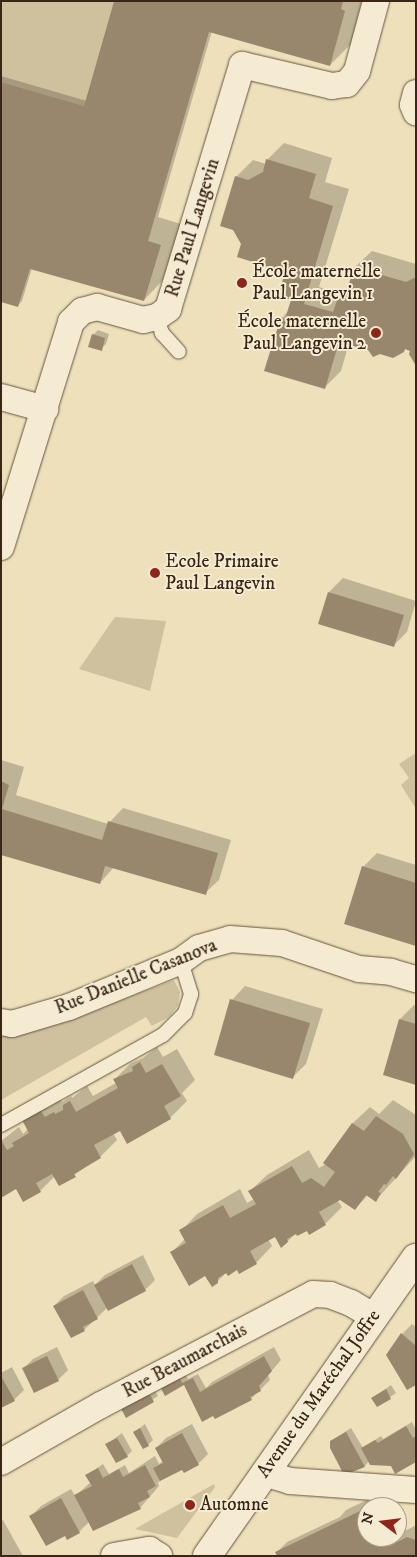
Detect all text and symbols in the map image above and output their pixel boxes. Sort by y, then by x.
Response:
street label: Rue Paul Langevin [161,156,225,300]
place label: École maternelle Paul Langevin 1 [252,261,381,305]
marker: École maternelle Paul Langevin 1 [236,277,248,289]
place label: École maternelle Paul Langevin 2 [237,311,366,355]
marker: École maternelle Paul Langevin 2 [370,327,382,339]
place label: Ecole Primaire Paul Langevin [165,551,279,595]
marker: Ecole Primaire Paul Langevin [149,567,161,579]
street label: Rue Danielle Casanova [52,934,220,1020]
street label: Avenue du Maréchal Joffre [252,1306,386,1482]
street label: Rue Beaumarchais [119,1319,251,1403]
place label: Automne [200,1494,269,1516]
north arrow [357,1497,407,1547]
marker: Automne [184,1499,196,1511]
text: N [358,1510,379,1526]

